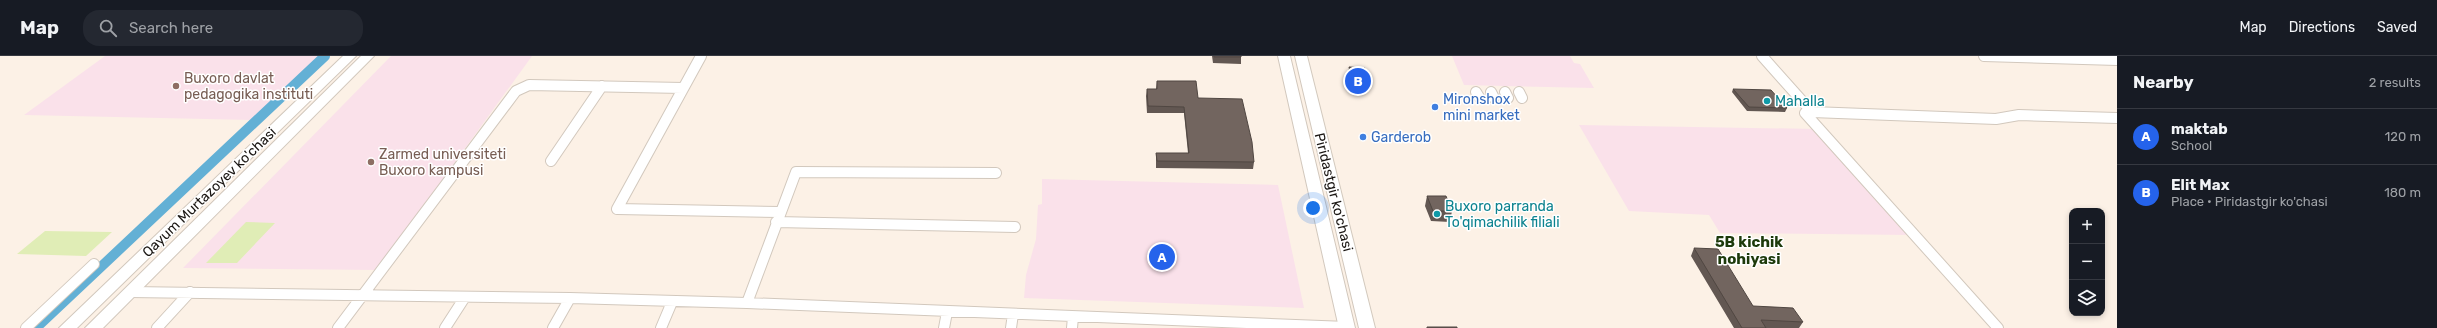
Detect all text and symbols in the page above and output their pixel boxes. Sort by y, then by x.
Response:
search box [83,10,363,46]
text: Map [20,16,59,39]
icon: search [97,17,119,39]
text: Search here [129,19,213,37]
text: Map [2240,19,2267,36]
text: Directions [2289,19,2355,36]
text: Saved [2377,19,2417,36]
pin: B [1345,66,1371,96]
place label: Buxoro davlat pedagogika instituti [184,70,313,103]
text: Nearby [2133,72,2194,92]
text: 2 results [2369,75,2421,90]
marker: Buxoro davlat pedagogika instituti [171,81,181,91]
place label: Mironshox mini market [1443,91,1520,124]
place label: Mahalla [1775,93,1825,110]
marker: Mahalla [1762,96,1772,106]
marker: Mironshox mini market [1430,102,1440,112]
text: maktab [2171,120,2228,138]
street label: Qayum Murtazoyev ko'chasi [139,124,280,261]
place label: Garderob [1371,129,1431,146]
text: A [2141,129,2151,144]
text: 120 m [2385,129,2421,144]
street label: Piridastgir ko'chasi [1311,131,1356,253]
marker: Garderob [1358,132,1368,142]
text: School [2171,138,2212,153]
place label: Zarmed universiteti Buxoro kampusi [379,146,506,179]
marker: Zarmed universiteti Buxoro kampusi [366,157,376,167]
text: Elit Max [2171,176,2229,194]
text: B [2141,185,2151,200]
text: 180 m [2384,185,2421,200]
text: Place · Piridastgir ko'chasi [2171,194,2328,209]
your location [1303,198,1323,218]
place label: Buxoro parranda To'qimachilik filiali [1445,198,1560,231]
map controls [2069,208,2105,316]
button: + [2069,208,2105,244]
marker: Buxoro parranda To'qimachilik filiali [1432,209,1442,219]
district label: 5B kichik nohiyasi [1715,233,1783,268]
pin: A [1149,242,1175,272]
button: − [2069,244,2105,280]
button: layers [2069,280,2105,316]

